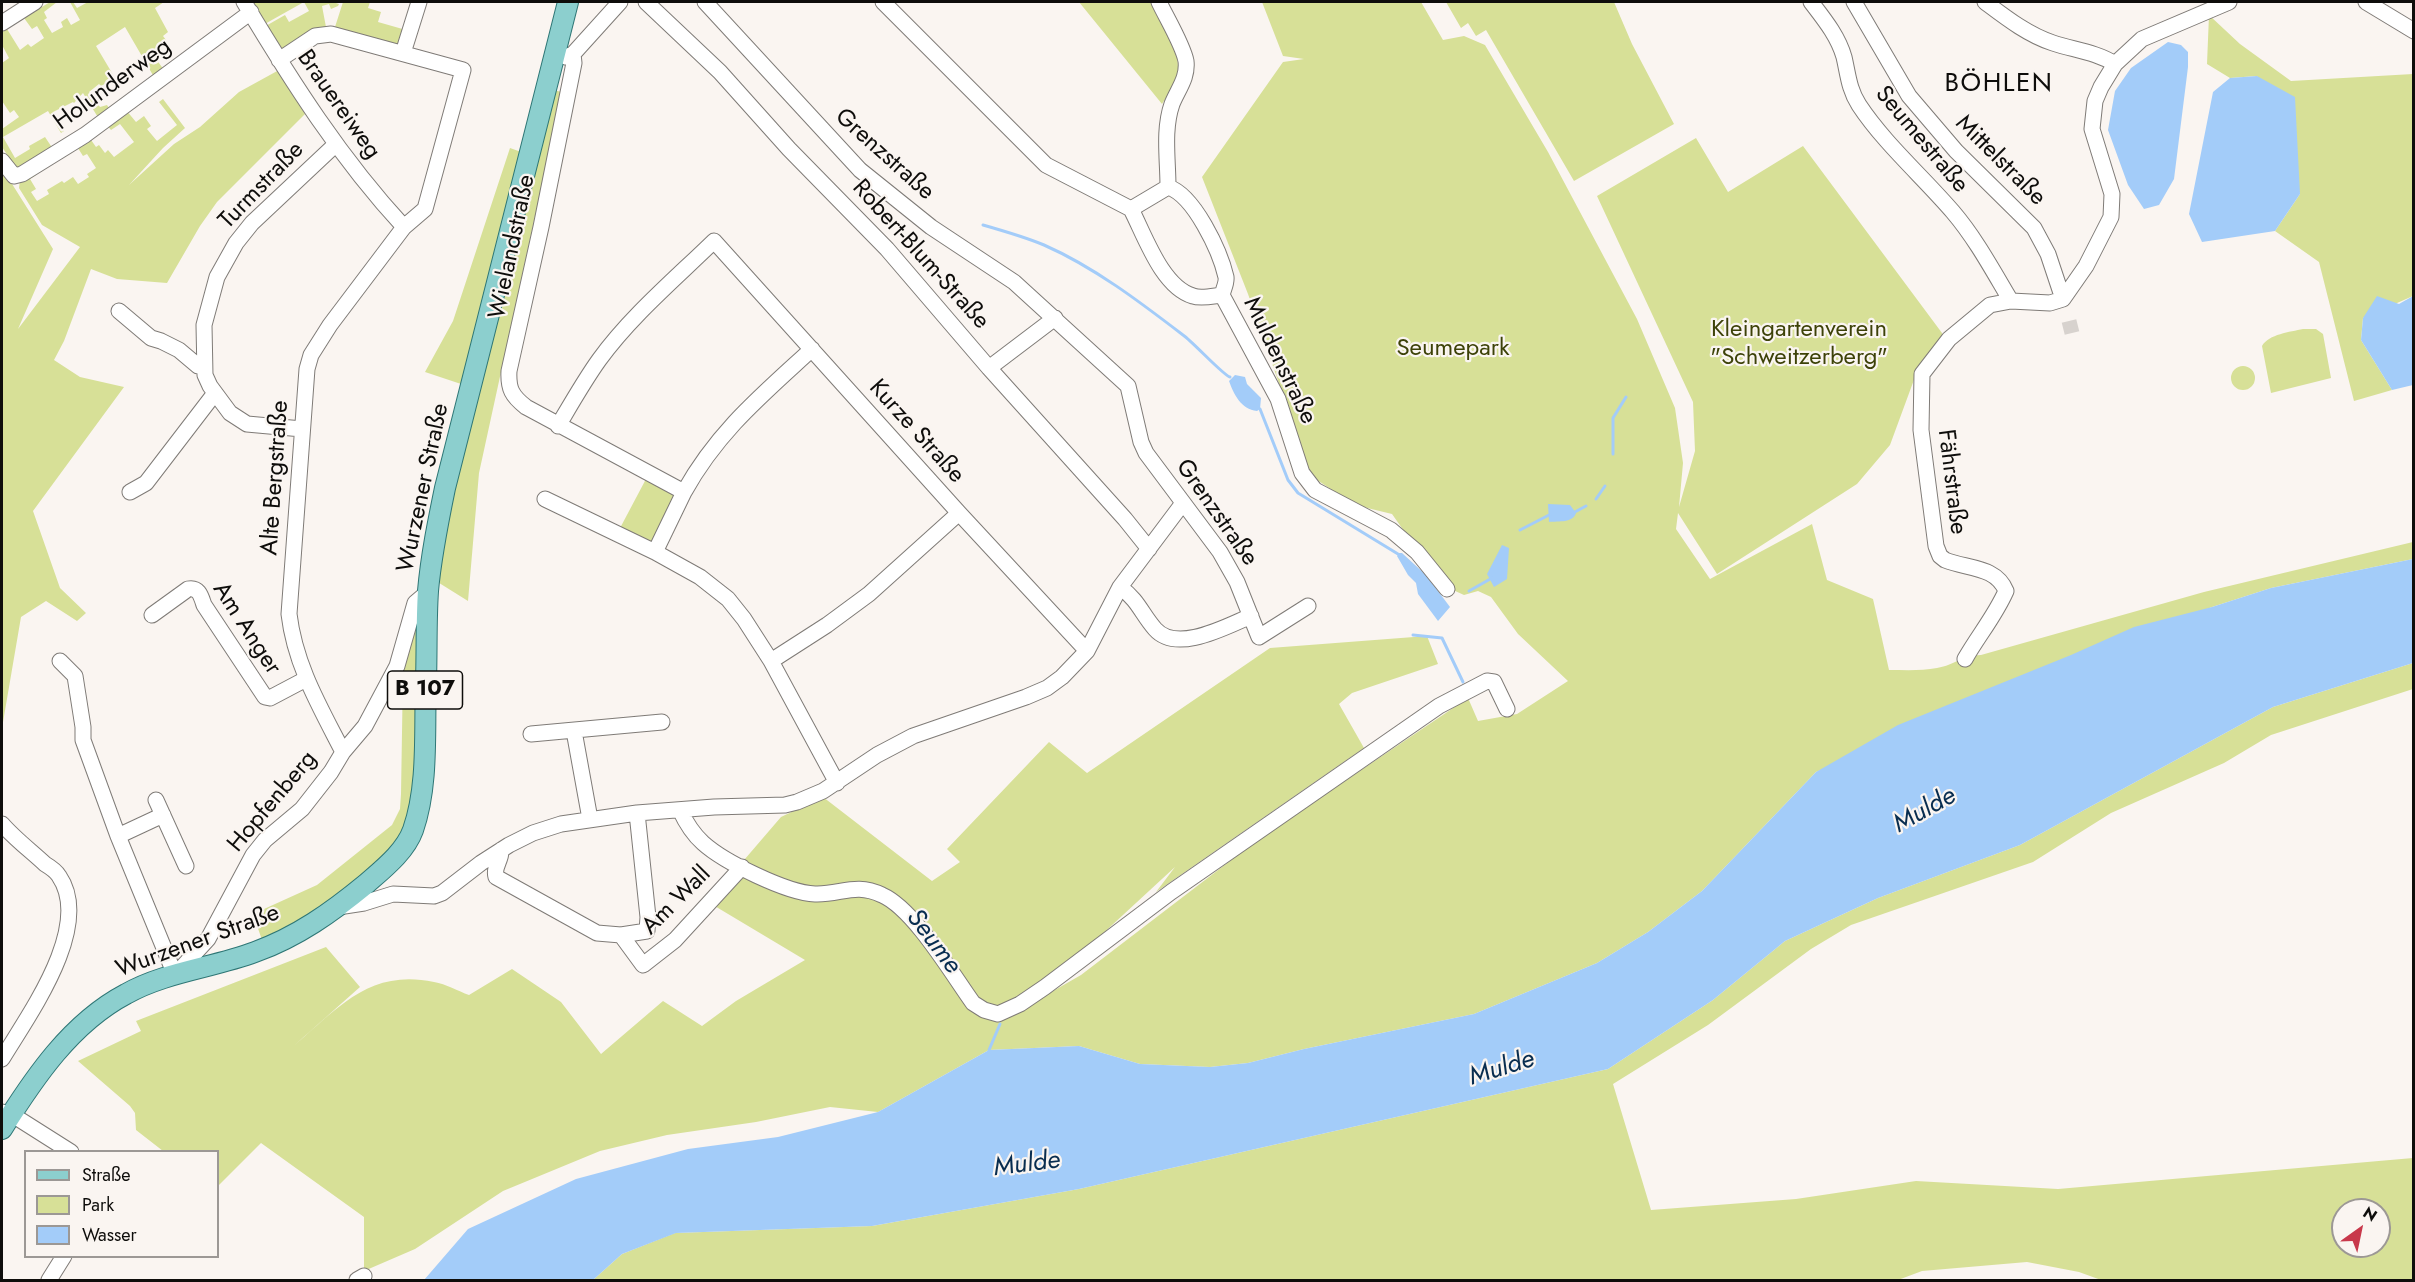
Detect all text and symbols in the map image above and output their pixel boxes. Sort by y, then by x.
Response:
street label: Holunderweg [49,33,177,137]
street label: Brauereiweg [290,45,386,165]
district label: BÖHLEN [1945,69,2053,101]
street label: Seumestraße [1868,81,1974,199]
street label: Grenzstraße [828,103,940,207]
street label: Mittelstraße [1949,110,2051,212]
street label: Turmstraße [213,136,311,236]
street label: Wielandstraße [484,172,542,322]
street label: Robert-Blum-Straße [845,174,995,336]
street label: Muldenstraße [1236,293,1322,429]
park label: Kleingartenverein "Schweitzerberg" [1710,316,1888,372]
park label: Seumepark [1396,335,1510,363]
street label: Kurze Straße [862,374,970,490]
street label: Alte Bergstraße [256,400,296,556]
street label: Wurzener Straße [392,401,456,575]
street label: Fährstraße [1930,428,1972,536]
street label: Grenzstraße [1169,454,1263,572]
street label: Am Anger [205,577,287,681]
road number: B 107 [388,671,462,709]
street label: Hopfenberg [222,745,324,859]
water label: Mulde [1888,781,1962,841]
street label: Am Wall [637,861,717,941]
street label: Wurzener Straße [112,899,284,985]
water label: Seume [899,904,967,980]
water label: Mulde [1465,1044,1539,1094]
water label: Mulde [992,1145,1062,1185]
legend [24,1150,219,1258]
text: Straße [82,1162,130,1188]
text: Park [82,1192,114,1218]
north arrow [2331,1198,2391,1258]
text: N [2358,1201,2382,1227]
text: Wasser [82,1222,137,1248]

